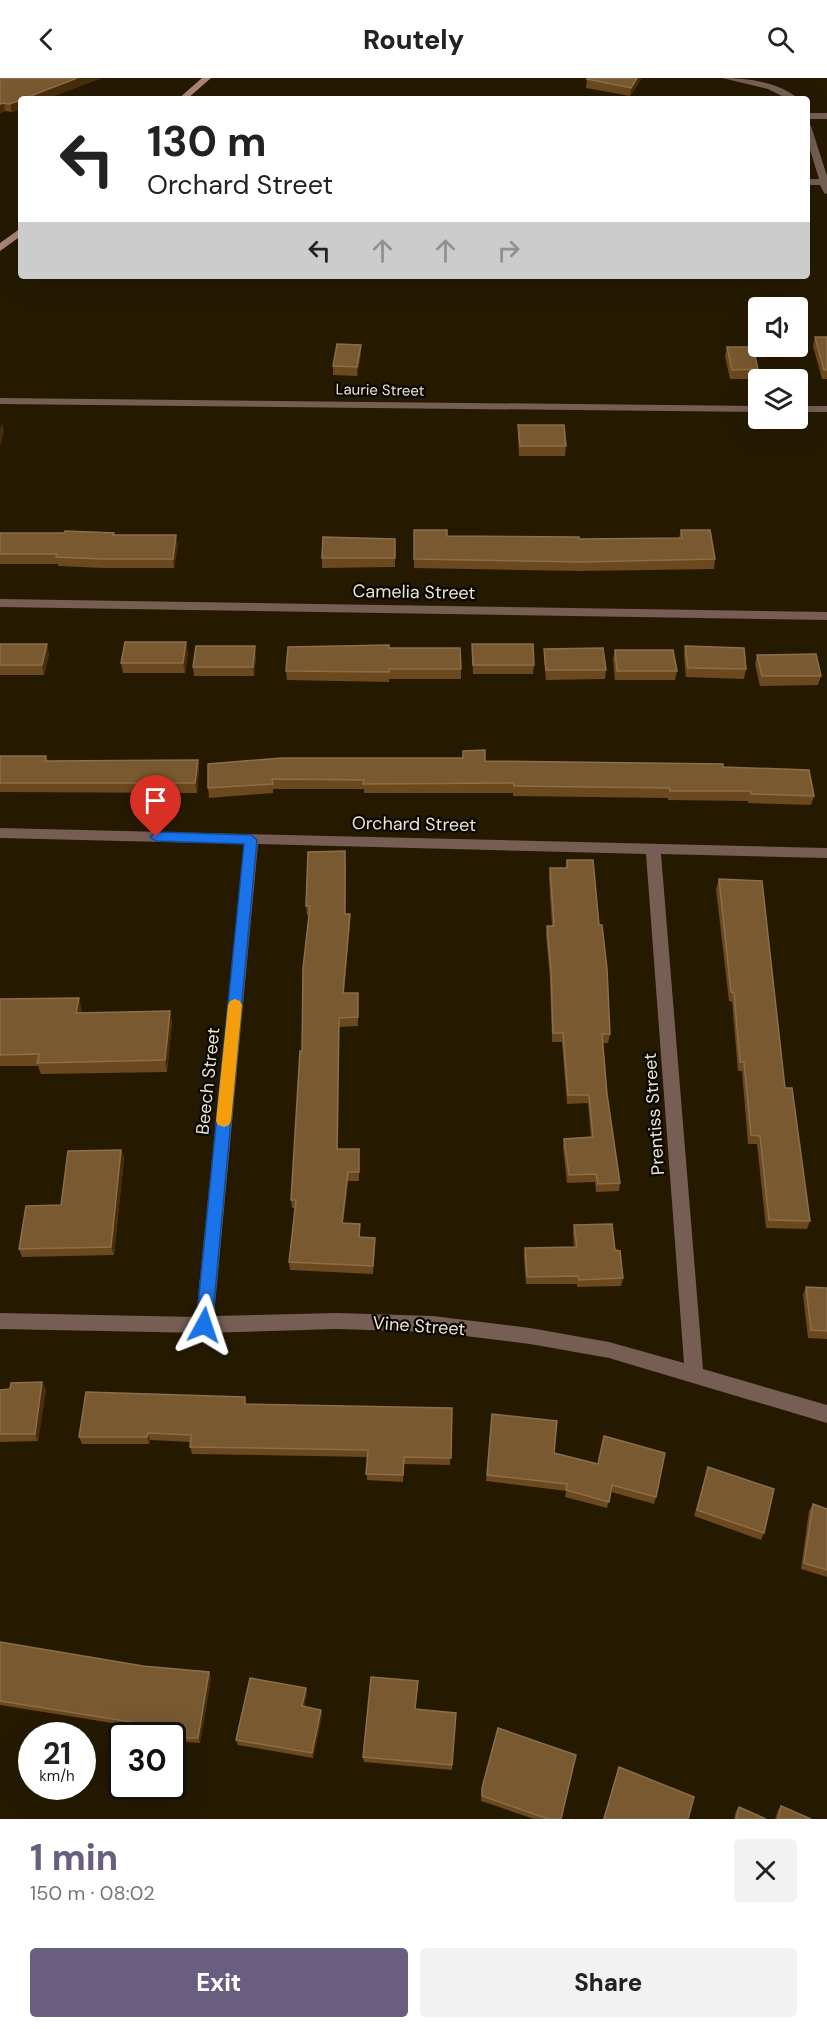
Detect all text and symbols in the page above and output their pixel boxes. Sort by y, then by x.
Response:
text: Routely [363,22,464,57]
icon: back [30,23,63,56]
icon: search [764,23,797,56]
text: 130 m [147,114,267,169]
icon: left [48,120,126,198]
text: Orchard Street [147,167,333,202]
icon: left [303,234,336,267]
icon: ahead [366,234,399,267]
icon: ahead [429,234,462,267]
icon: right [492,234,525,267]
map controls [748,297,808,429]
button: sound [748,297,808,357]
button: layers [748,369,808,429]
street label: Laurie Street [335,379,425,401]
street label: Camelia Street [352,579,476,605]
pin [130,775,181,837]
icon: arrive [139,784,172,817]
street label: Orchard Street [352,811,476,837]
street label: Beech Street [190,1026,226,1136]
street label: Prentiss Street [638,1052,670,1176]
position arrow [172,1293,236,1357]
street label: Vine Street [372,1311,466,1341]
speed limit sign: 30 [108,1722,186,1800]
text: 21 [43,1734,71,1773]
text: km/h [39,1766,75,1786]
text: 1 min [30,1834,118,1881]
button: close [734,1839,797,1902]
text: 150 m · 08:02 [30,1880,155,1906]
button: Exit [30,1948,408,2017]
button: Share [420,1948,797,2017]

